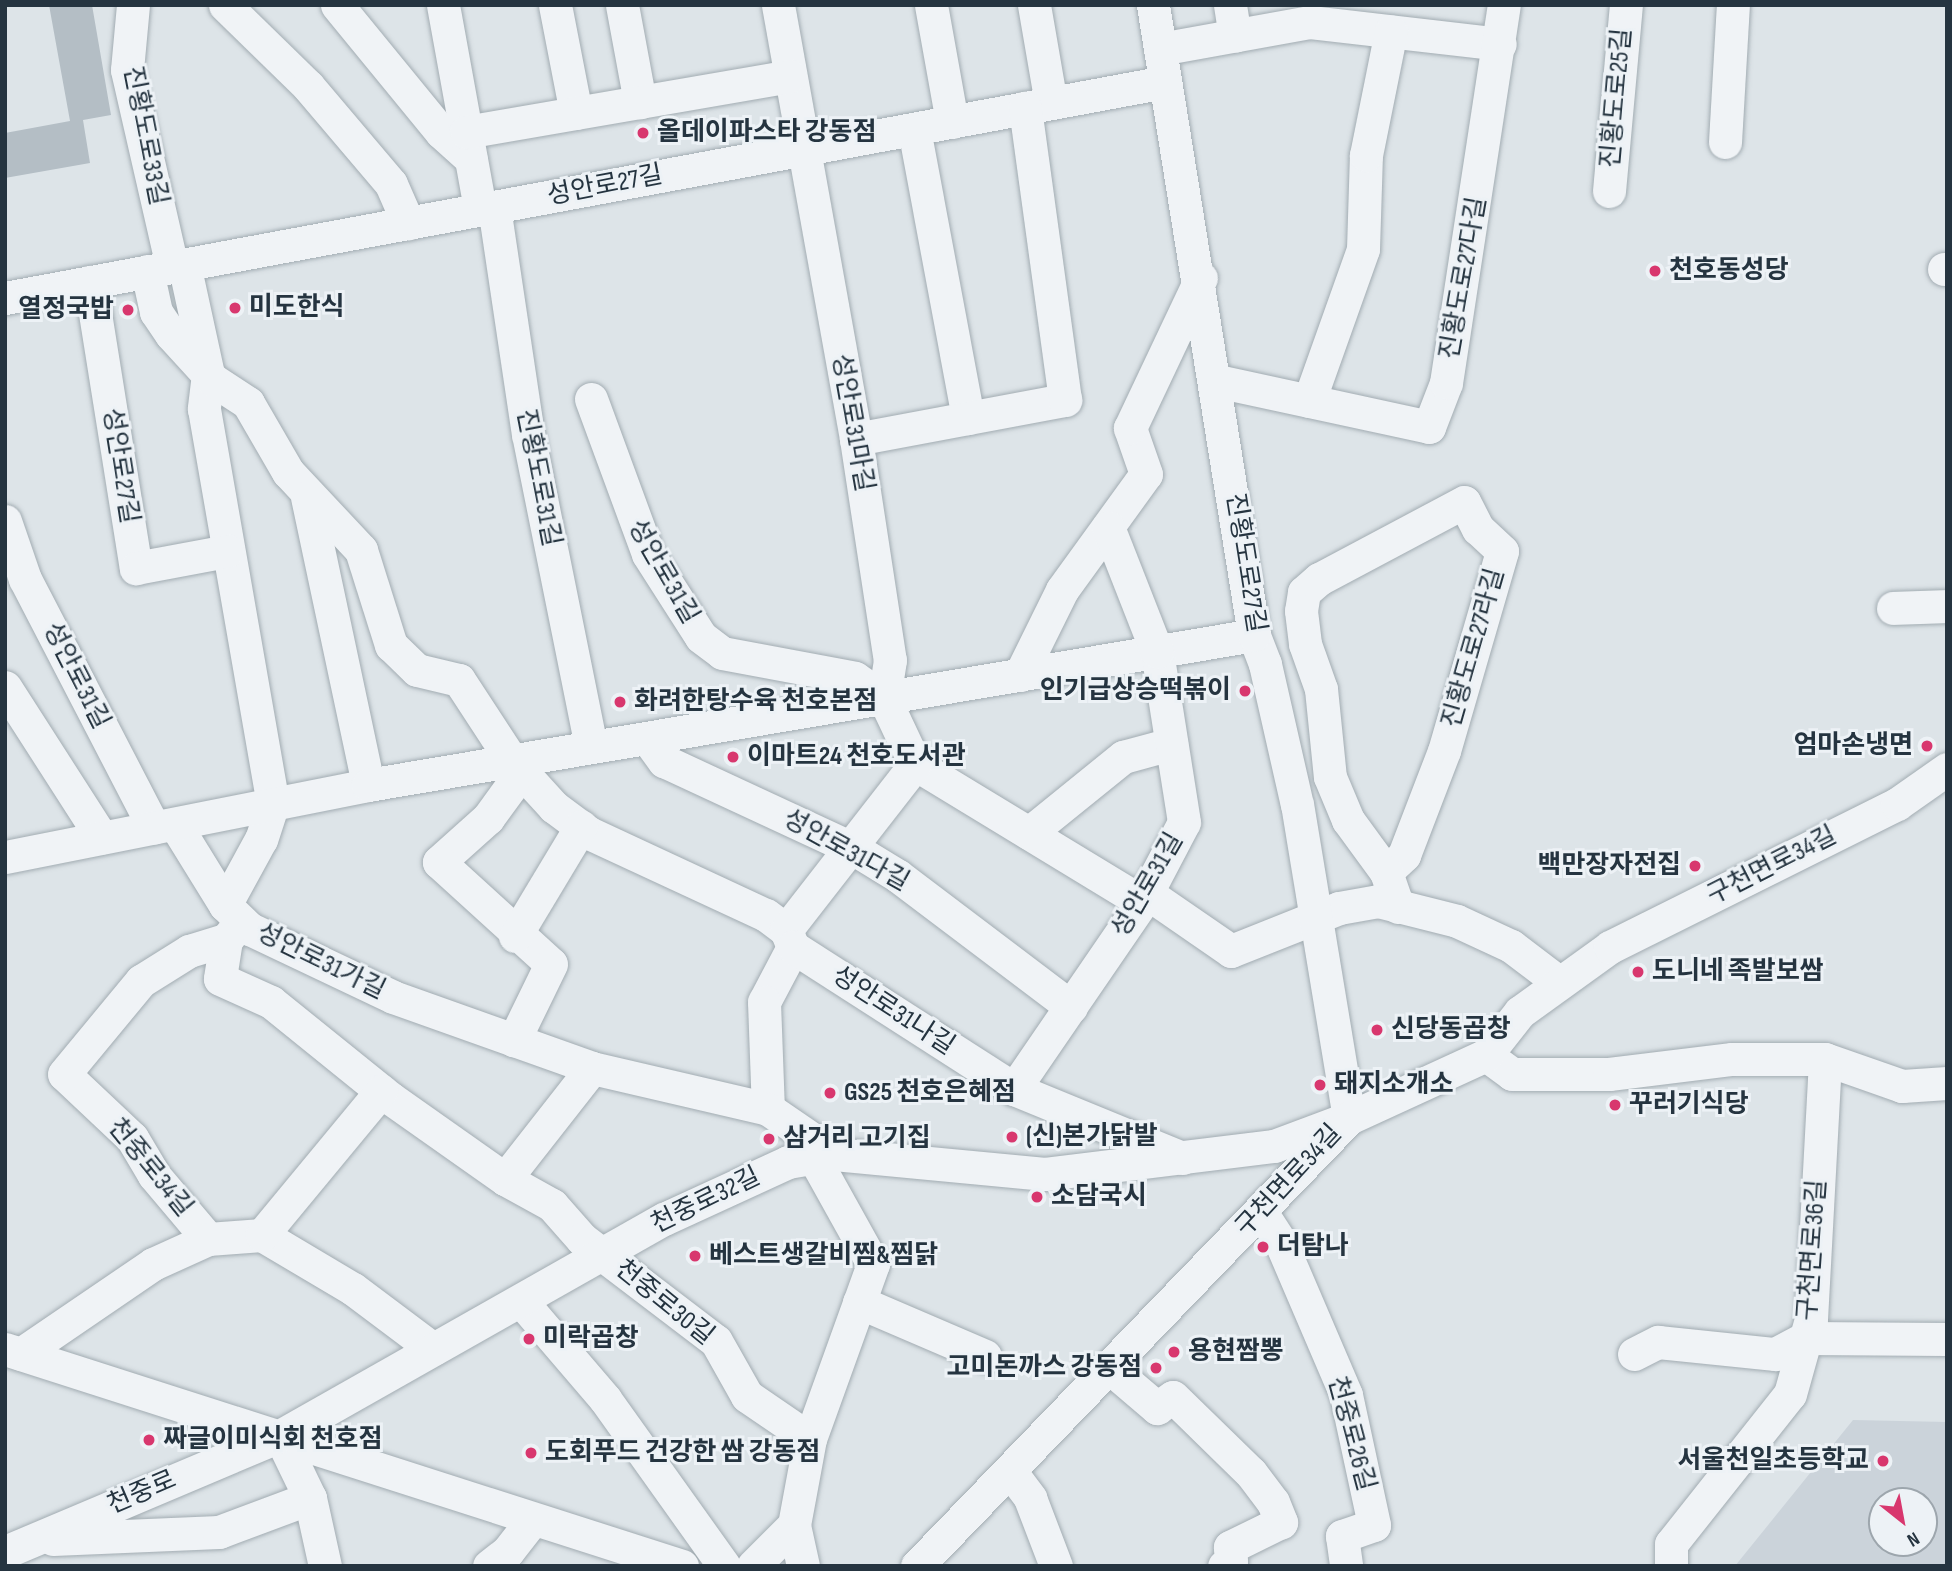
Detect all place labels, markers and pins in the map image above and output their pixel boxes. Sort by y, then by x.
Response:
place label: 올데이파스타 강동점 [657,117,876,149]
marker: 올데이파스타 강동점 [635,125,651,141]
place label: 천호동성당 [1669,255,1789,287]
marker: 천호동성당 [1647,263,1663,279]
place label: 미도한식 [249,292,345,324]
place label: 열정국밥 [18,294,114,326]
marker: 미도한식 [227,300,243,316]
marker: 열정국밥 [120,302,136,318]
place label: 인기급상승떡볶이 [1040,675,1231,707]
marker: 인기급상승떡볶이 [1237,683,1253,699]
place label: 화려한탕수육 천호본점 [634,686,877,718]
marker: 화려한탕수육 천호본점 [612,694,628,710]
place label: 엄마손냉면 [1793,730,1913,762]
marker: 엄마손냉면 [1919,738,1935,754]
place label: 이마트24 천호도서관 [747,741,966,773]
marker: 이마트24 천호도서관 [725,749,741,765]
place label: 백만장자전집 [1537,850,1681,882]
marker: 백만장자전집 [1687,858,1703,874]
place label: 도니네 족발보쌈 [1652,956,1823,988]
marker: 도니네 족발보쌈 [1630,964,1646,980]
place label: 신당동곱창 [1391,1014,1511,1046]
marker: 신당동곱창 [1369,1022,1385,1038]
place label: 돼지소개소 [1334,1069,1454,1101]
place label: GS25 천호은혜점 [844,1077,1016,1109]
marker: 돼지소개소 [1312,1077,1328,1093]
marker: GS25 천호은혜점 [822,1085,838,1101]
place label: 꾸러기식당 [1629,1089,1749,1121]
marker: 꾸러기식당 [1607,1097,1623,1113]
place label: (신)본가닭발 [1026,1121,1158,1153]
place label: 삼거리 고기집 [783,1123,931,1155]
marker: (신)본가닭발 [1004,1129,1020,1145]
marker: 삼거리 고기집 [761,1131,777,1147]
place label: 소담국시 [1051,1181,1147,1213]
marker: 소담국시 [1029,1189,1045,1205]
place label: 더탐나 [1277,1231,1349,1263]
marker: 더탐나 [1255,1239,1271,1255]
place label: 베스트생갈비찜&찜닭 [709,1240,938,1272]
marker: 베스트생갈비찜&찜닭 [687,1248,703,1264]
place label: 미락곱창 [543,1323,639,1355]
marker: 미락곱창 [521,1331,537,1347]
place label: 용현짬뽕 [1188,1336,1284,1368]
marker: 용현짬뽕 [1166,1344,1182,1360]
place label: 고미돈까스 강동점 [947,1352,1142,1384]
marker: 고미돈까스 강동점 [1148,1360,1164,1376]
place label: 짜글이미식회 천호점 [163,1424,382,1456]
marker: 짜글이미식회 천호점 [141,1432,157,1448]
place label: 도회푸드 건강한 쌈 강동점 [545,1437,820,1469]
marker: 도회푸드 건강한 쌈 강동점 [523,1445,539,1461]
place label: 서울천일초등학교 [1678,1445,1869,1477]
marker: 서울천일초등학교 [1875,1453,1891,1469]

